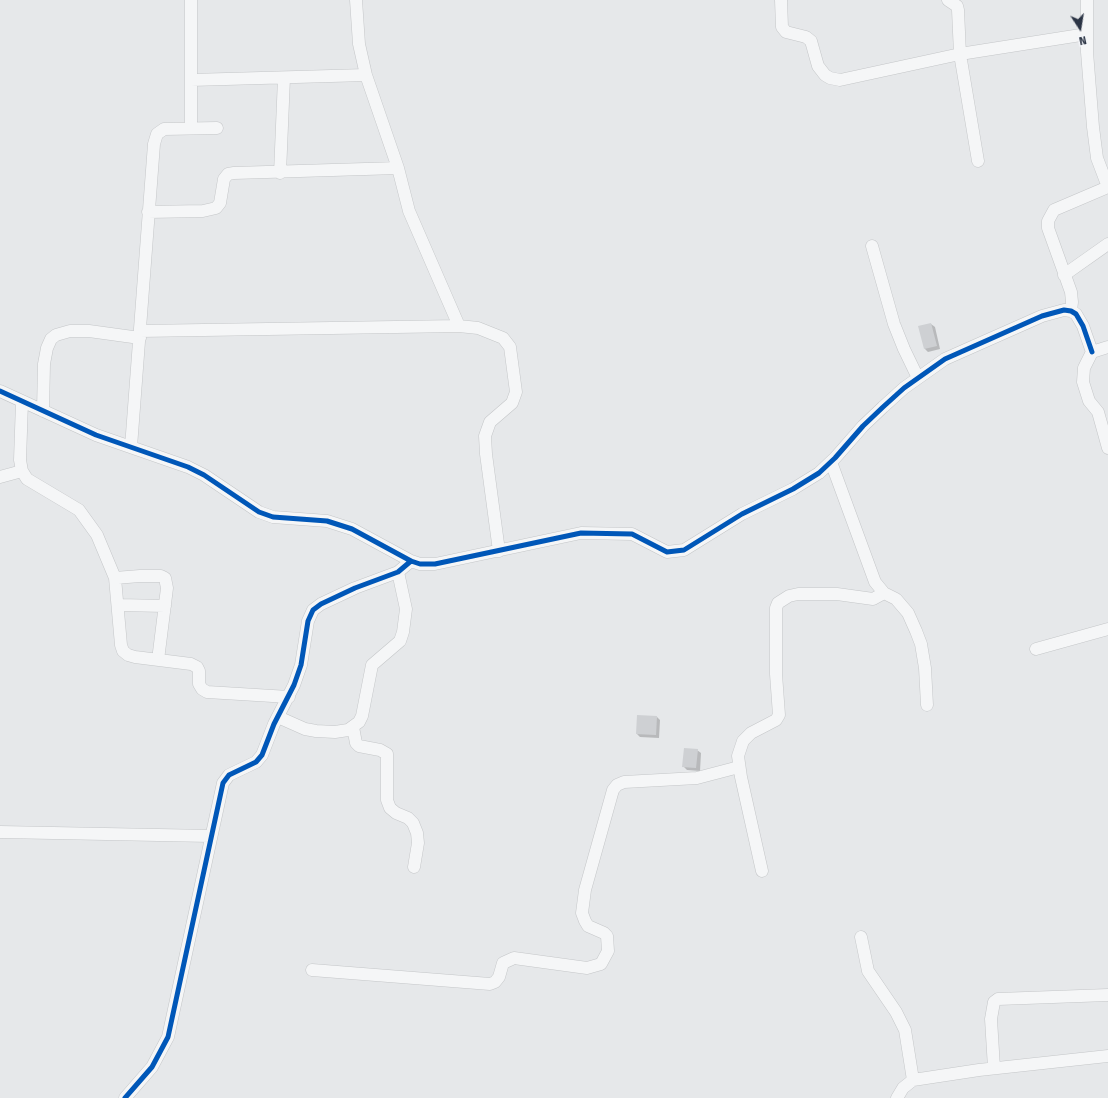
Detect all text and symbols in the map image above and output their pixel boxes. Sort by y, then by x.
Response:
north arrow [1060,8,1100,48]
text: N [1078,33,1088,47]

